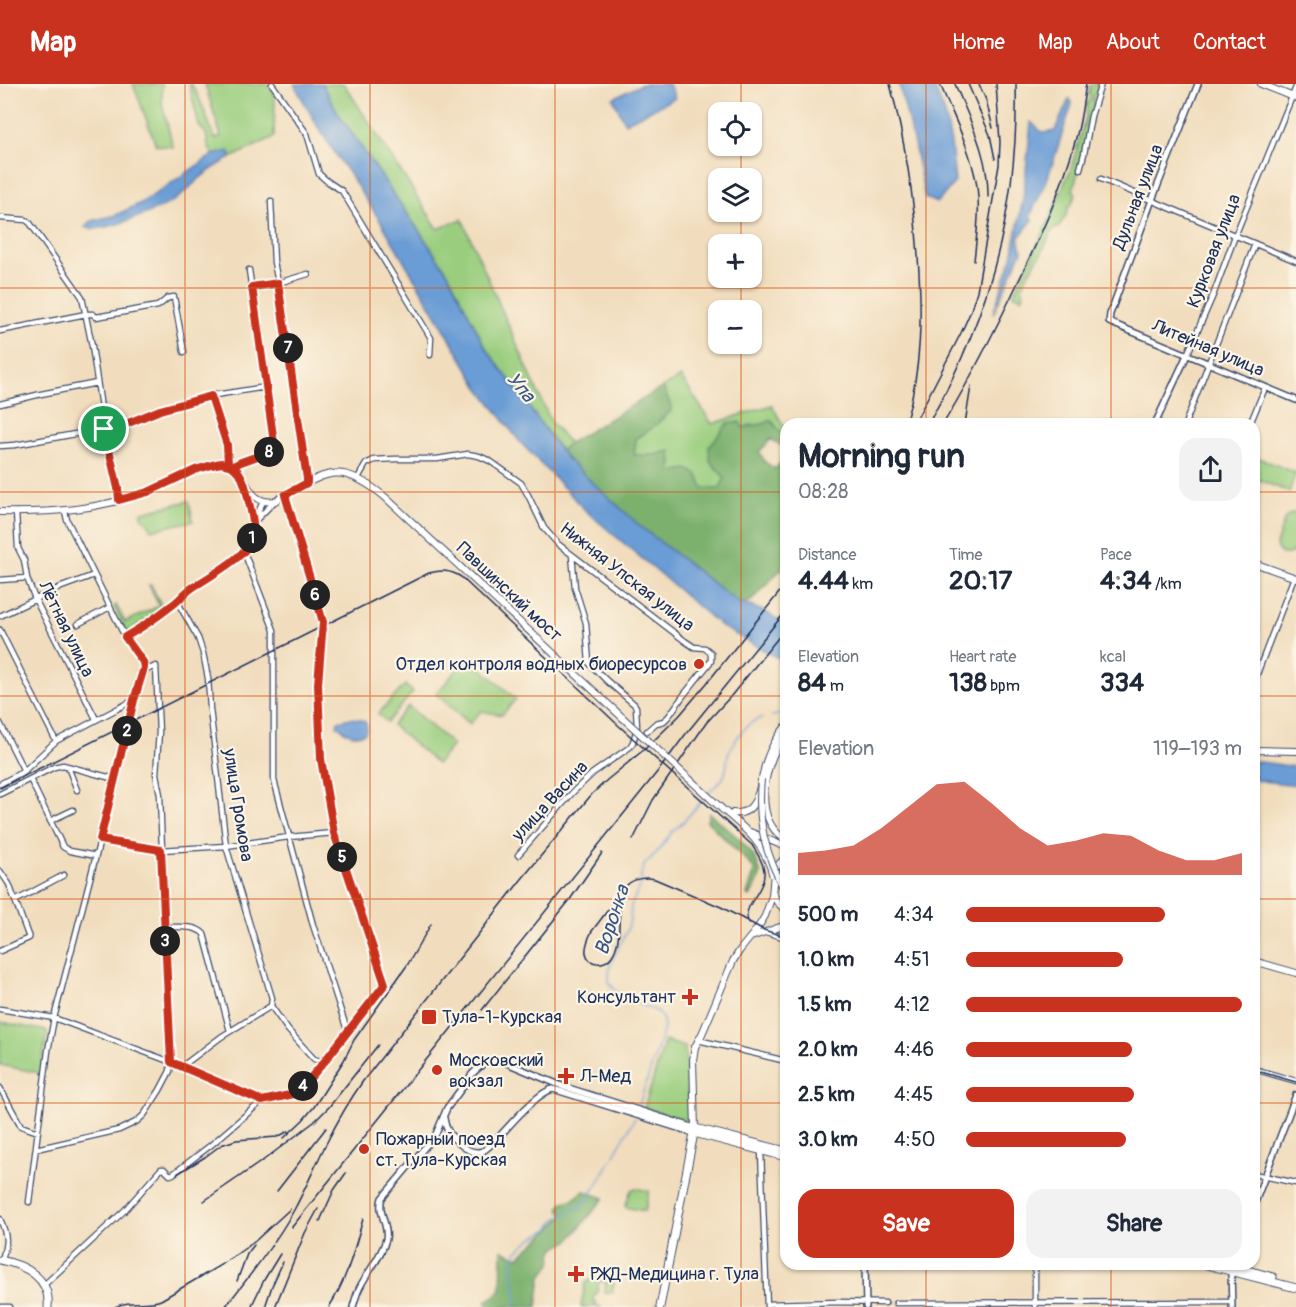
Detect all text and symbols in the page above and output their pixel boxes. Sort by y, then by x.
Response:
text: Map [30,25,76,60]
text: Home [952,29,1005,56]
text: Map [1038,29,1073,56]
text: About [1106,29,1160,56]
text: Contact [1193,29,1266,56]
map controls [708,102,762,354]
button: locate [708,102,762,156]
street label: Дульная улица [1107,141,1169,254]
button: layers [708,168,762,222]
street label: Курковая улица [1182,191,1246,311]
button: + [708,234,762,288]
button: − [708,300,762,354]
street label: Литейная улица [1147,314,1268,382]
pin: 7 [273,333,303,363]
text: 7 [284,338,292,358]
water label: Упа [501,367,542,408]
pin [78,403,129,454]
icon: arrive [87,412,120,445]
text: Morning run [798,436,965,477]
pin: 8 [254,437,284,467]
button: share [1179,438,1242,501]
text: 8 [265,442,273,462]
text: 08:28 [798,479,848,504]
street label: Нижняя Упская улица [555,517,699,637]
pin: 1 [237,523,267,553]
text: 1 [249,528,255,548]
street label: Павшинский мост [451,537,567,647]
text: Distance [798,545,857,565]
text: Time [949,545,982,565]
text: Pace [1100,545,1132,565]
text: 4.44 [798,565,849,597]
text: 20:17 [949,565,1012,597]
text: 4:34 [1100,565,1152,597]
text: km [849,574,873,594]
text: /km [1152,574,1182,594]
street label: Лётная улица [32,576,99,681]
pin: 6 [300,580,330,610]
text: 6 [310,585,320,605]
text: Elevation [798,647,859,667]
text: Heart rate [949,647,1016,667]
text: kcal [1100,647,1126,667]
place label: Отдел контроля водных биоресурсов [395,653,687,676]
marker: Отдел контроля водных биоресурсов [692,657,706,671]
text: 84 [798,667,826,699]
text: 138 [949,667,987,699]
text: 334 [1100,667,1144,699]
text: m [826,676,844,696]
text: bpm [987,676,1020,696]
pin: 2 [112,716,142,746]
text: 2 [123,721,131,741]
text: Elevation [798,736,874,761]
text: 119–193 m [1153,736,1242,761]
street label: улица Громова [218,746,258,863]
street label: улица Васина [506,756,593,847]
pin: 5 [327,842,357,872]
text: 5 [338,847,346,867]
water label: Воронка [589,880,636,958]
text: 500 m [798,902,858,927]
text: 4:34 [894,902,934,927]
pin: 3 [150,926,180,956]
text: 3 [161,931,169,951]
text: 1.0 km [798,947,854,972]
text: 4:51 [894,947,930,972]
place label: Консультант [577,986,676,1009]
marker: Консультант [681,988,699,1006]
text: 1.5 km [798,992,851,1017]
text: 4:12 [894,992,930,1017]
place label: Тула-1-Курская [442,1006,562,1029]
marker: Тула-1-Курская [420,1008,438,1026]
text: 2.0 km [798,1037,858,1062]
text: 4:46 [894,1037,934,1062]
place label: Московский вокзал [449,1049,544,1093]
marker: Московский вокзал [430,1063,444,1077]
place label: Л-Мед [579,1065,631,1088]
marker: Л-Мед [557,1067,575,1085]
pin: 4 [288,1071,318,1101]
text: 4 [298,1076,308,1096]
text: 2.5 km [798,1082,855,1107]
text: 4:45 [894,1082,933,1107]
text: 3.0 km [798,1127,858,1152]
text: 4:50 [894,1127,935,1152]
place label: Пожарный поезд ст. Тула-Курская [376,1128,507,1172]
marker: Пожарный поезд ст. Тула-Курская [357,1142,371,1156]
button: Save [798,1189,1014,1258]
button: Share [1026,1189,1242,1258]
place label: РЖД-Медицина г. Тула [590,1263,759,1286]
marker: РЖД-Медицина г. Тула [567,1265,585,1283]

